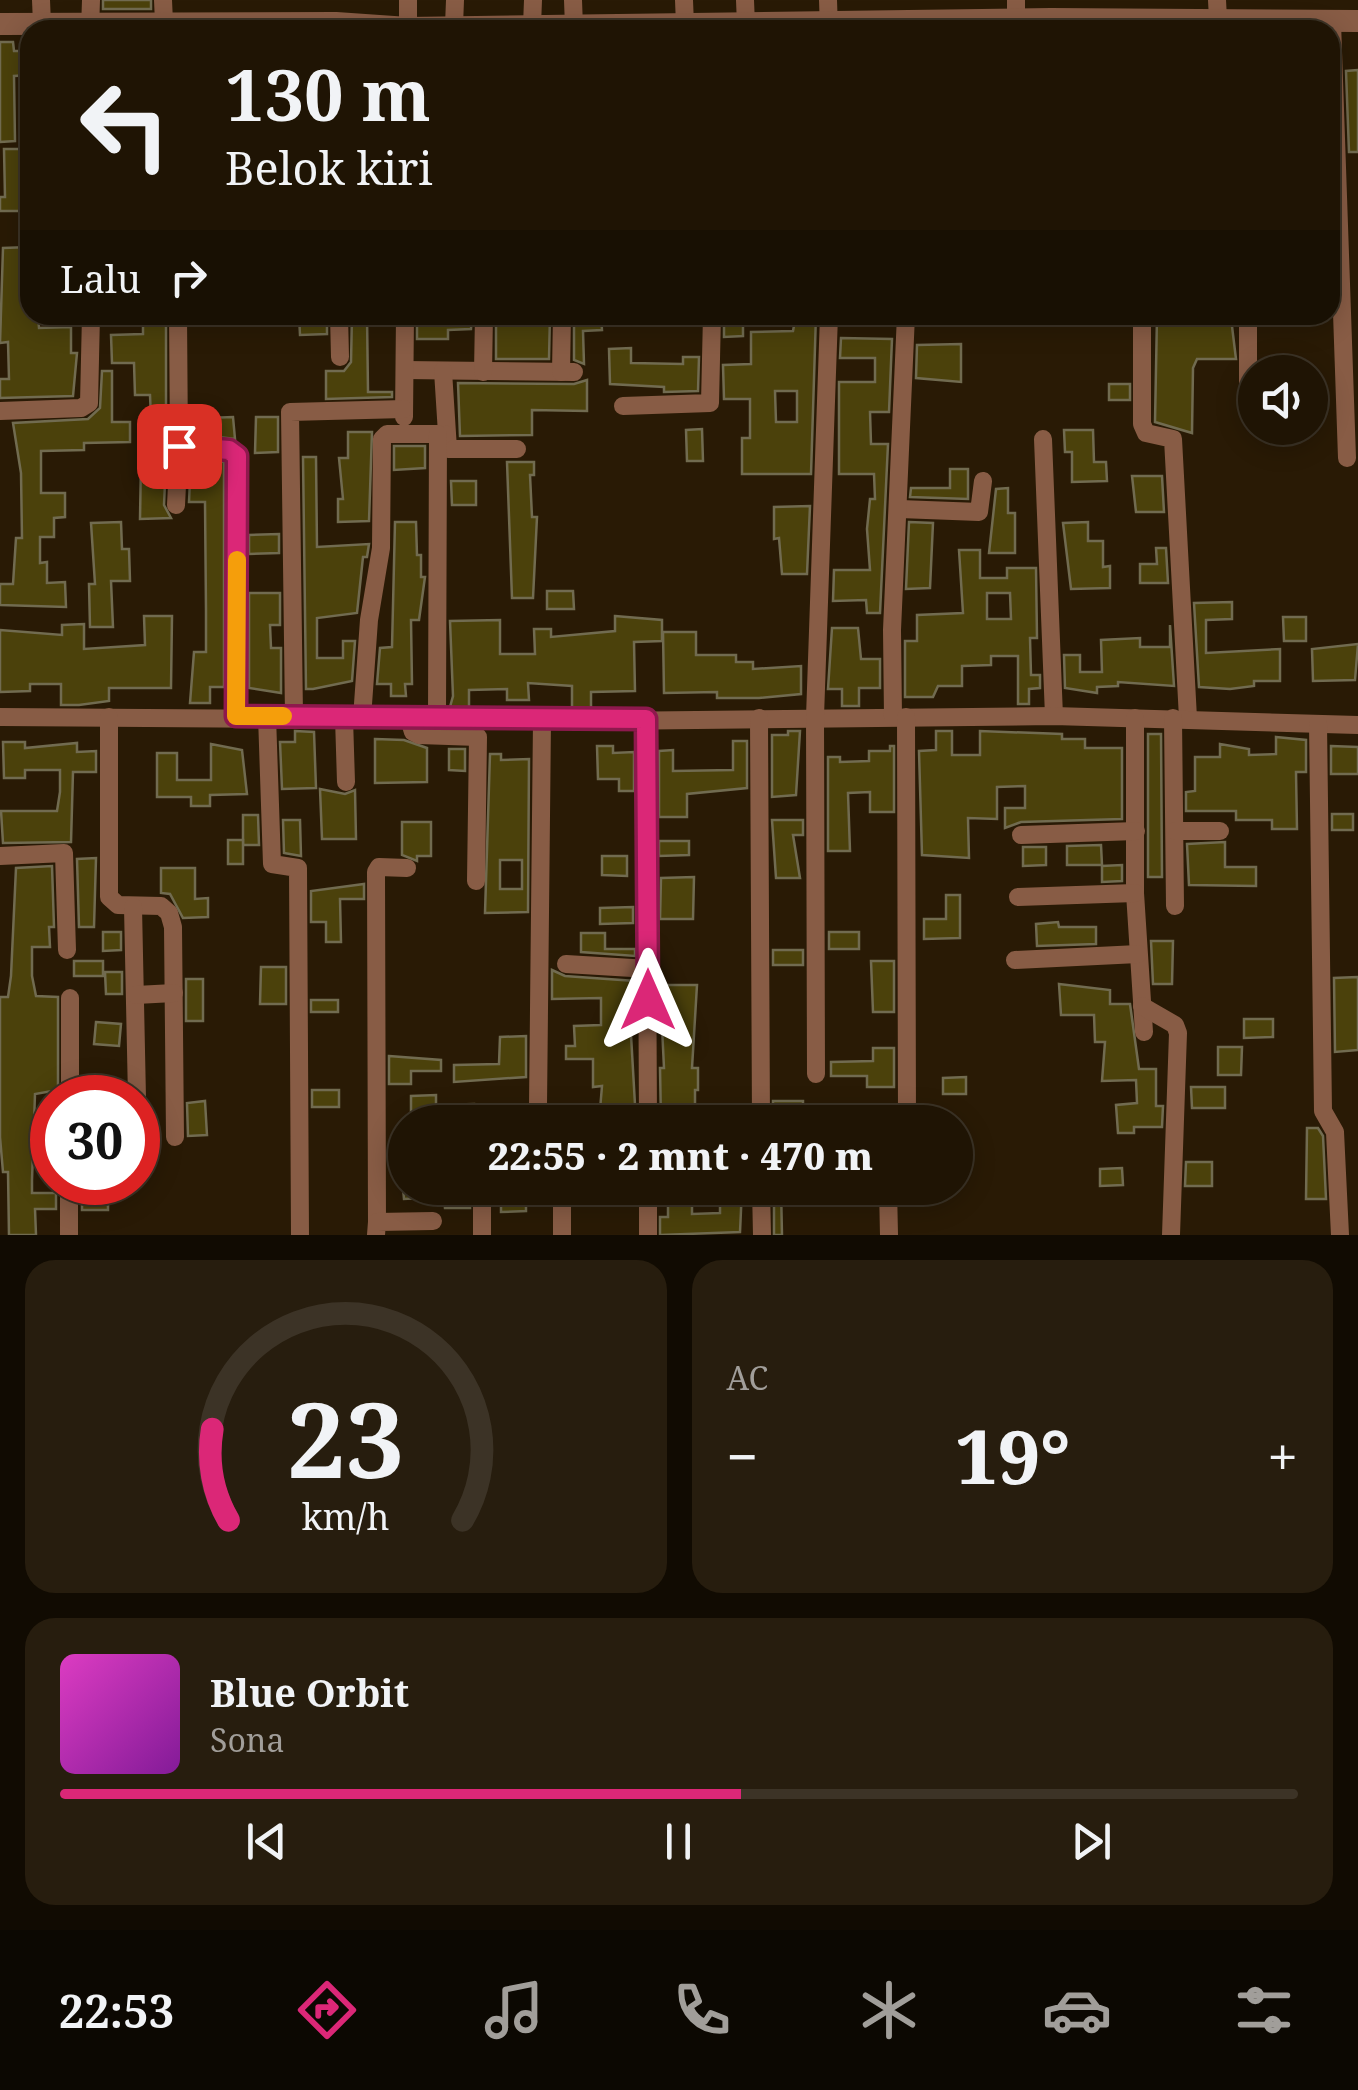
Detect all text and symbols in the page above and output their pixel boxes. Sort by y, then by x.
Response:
text: 130 m [225,46,431,142]
icon: left [60,60,190,190]
text: Belok kiri [225,137,433,198]
icon: right [161,250,216,305]
text: Lalu [60,252,141,304]
map controls [1238,355,1328,445]
button: sound [1238,355,1328,445]
pin [137,404,222,489]
icon: arrive [152,419,207,474]
position arrow [596,948,700,1052]
speed limit sign: 30 [30,1075,160,1205]
text: 22:55 · 2 mnt · 470 m [488,1129,873,1181]
text: AC [727,1356,768,1399]
text: 23 [287,1367,405,1508]
text: 19° [955,1404,1070,1506]
text: − [727,1418,758,1493]
text: + [1267,1418,1298,1493]
text: km/h [302,1492,390,1540]
text: Blue Orbit [210,1666,409,1718]
text: Sona [210,1718,285,1761]
icon: previous [239,1814,294,1869]
icon: pause [651,1814,706,1869]
icon: next [1064,1814,1119,1869]
icon: directions [292,1975,362,2045]
icon: music [479,1975,549,2045]
icon: phone [667,1975,737,2045]
icon: climate [854,1975,924,2045]
icon: car [1042,1975,1112,2045]
icon: filters [1229,1975,1299,2045]
text: 22:53 [59,1980,174,2041]

